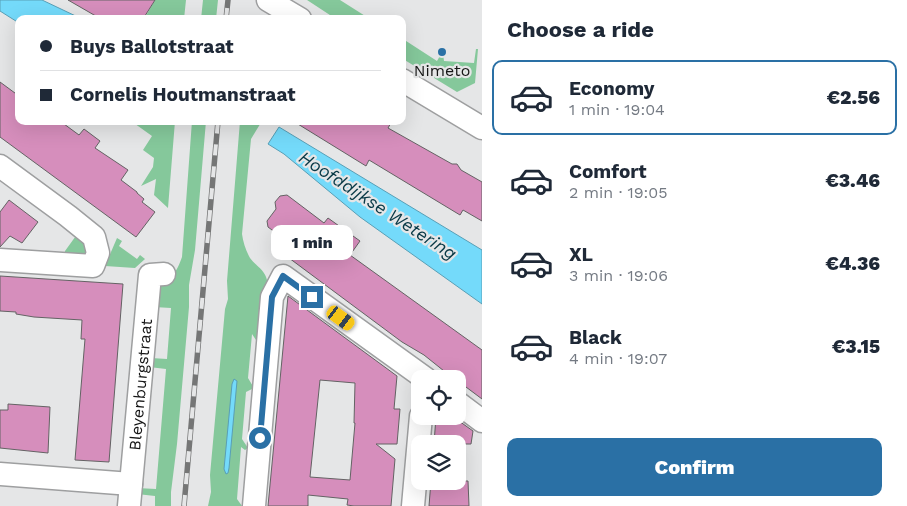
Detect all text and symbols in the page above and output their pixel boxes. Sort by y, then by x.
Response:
text: Choose a ride [507,17,654,42]
text: Buys Ballotstraat [70,35,234,58]
marker: Nimeto [436,46,448,58]
place label: Nimeto [414,61,470,80]
icon: car [509,75,554,120]
text: Economy [569,77,654,100]
text: Cornelis Houtmanstraat [70,83,295,106]
text: €2.56 [827,86,880,109]
text: 1 min · 19:04 [569,100,665,119]
water label: Hoofddijkse Wetering [295,146,461,264]
icon: car [509,158,554,203]
text: Comfort [569,160,647,183]
text: €3.46 [825,169,880,192]
text: 2 min · 19:05 [569,183,668,202]
callout: 1 min [271,224,353,260]
text: 1 min [291,233,333,252]
icon: car [509,241,554,286]
text: XL [569,243,593,266]
text: €4.36 [825,252,880,275]
text: 3 min · 19:06 [569,266,668,285]
route end [301,286,323,308]
car [324,303,357,333]
street label: Bleyenburgstraat [125,318,156,451]
icon: car [509,324,554,369]
text: Black [569,326,622,349]
text: €3.15 [832,335,880,358]
text: 4 min · 19:07 [569,349,667,368]
map controls [411,370,466,490]
button: locate [411,370,466,425]
route start [249,427,271,449]
button: layers [411,435,466,490]
button: Confirm [507,438,882,496]

